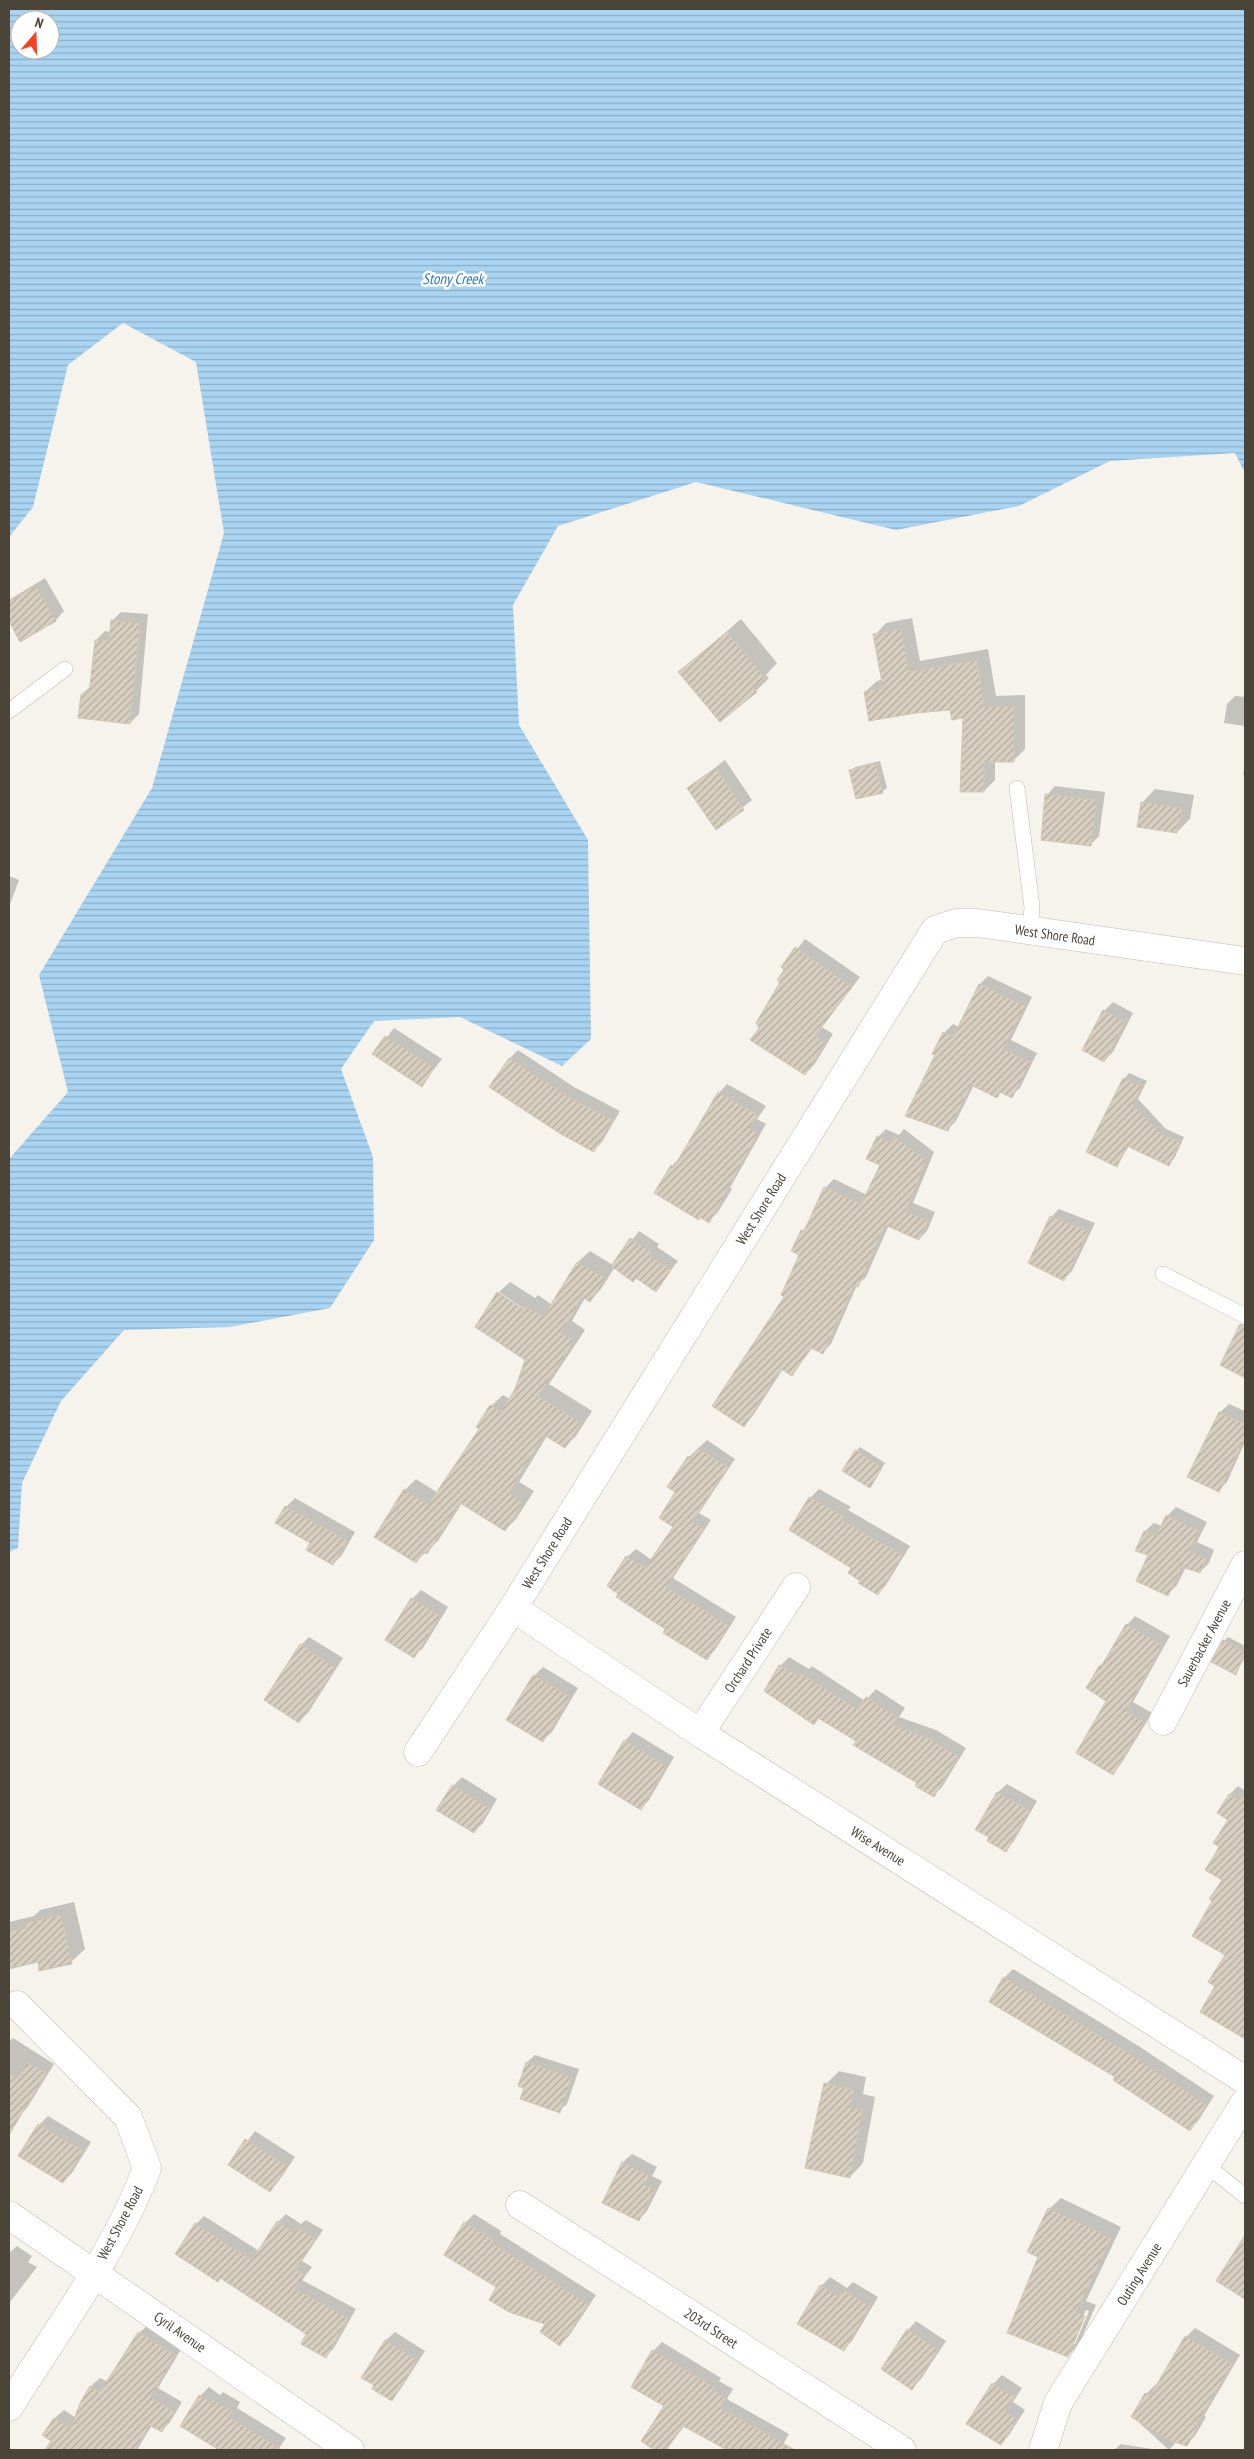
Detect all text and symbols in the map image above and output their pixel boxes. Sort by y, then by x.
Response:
north arrow [10,10,60,60]
text: N [33,13,46,32]
water label: Stony Creek [423,269,486,288]
street label: West Shore Road [1014,920,1096,950]
street label: West Shore Road [732,1170,790,1248]
street label: West Shore Road [518,1514,576,1592]
street label: Sauerbacker Avenue [1173,1596,1235,1690]
street label: Orchard Private [720,1624,776,1696]
street label: Wise Avenue [847,1822,909,1870]
street label: West Shore Road [93,2183,147,2263]
street label: Outing Avenue [1113,2239,1166,2309]
street label: 203rd Street [681,2304,741,2352]
street label: Cyril Avenue [151,2308,210,2357]

